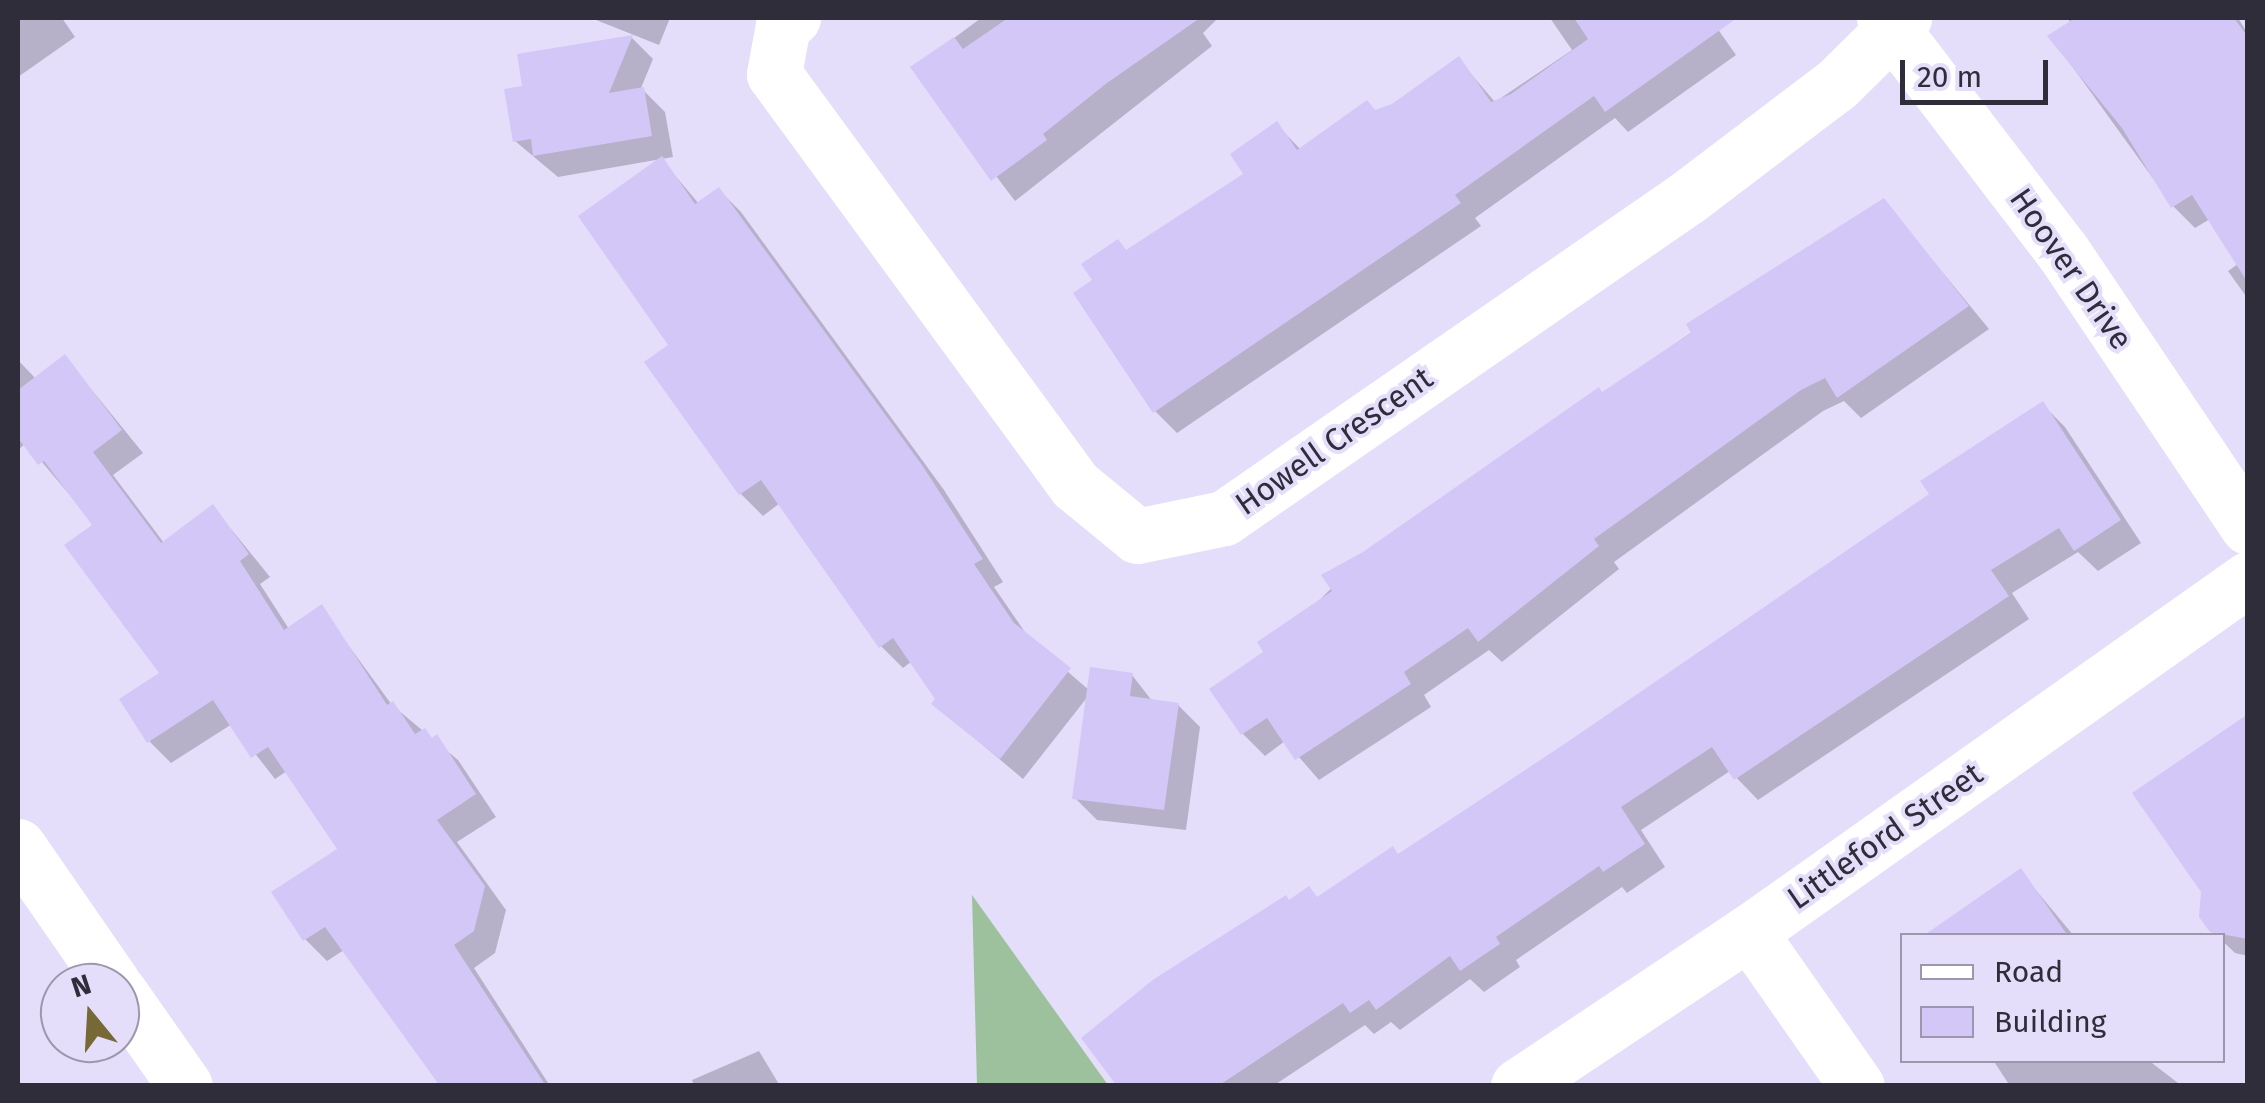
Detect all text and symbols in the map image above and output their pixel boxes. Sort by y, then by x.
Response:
scale bar [1905,40,2052,102]
text: 20 m [1917,59,1982,95]
street label: Hoover Drive [2001,181,2141,357]
street label: Howell Crescent [1228,359,1440,523]
street label: Littleford Street [1780,755,1990,917]
legend [1900,933,2225,1063]
text: Road [1994,954,2063,990]
north arrow [40,963,140,1063]
text: N [67,967,95,1004]
text: Building [1994,1004,2106,1040]

